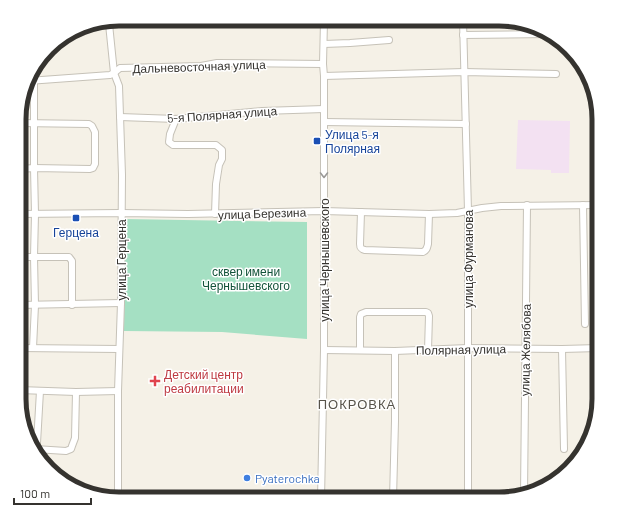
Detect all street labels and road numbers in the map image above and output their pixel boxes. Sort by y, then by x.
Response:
street label: Дальневосточная улица [132,57,266,76]
street label: 5-я Полярная улица [167,103,278,126]
street label: улица Чернышевского [317,198,332,322]
street label: улица Березина [218,204,307,223]
street label: улица Фурманова [461,210,476,308]
street label: улица Герцена [114,219,129,301]
street label: улица Желябова [517,303,534,396]
street label: Полярная улица [416,341,507,358]

